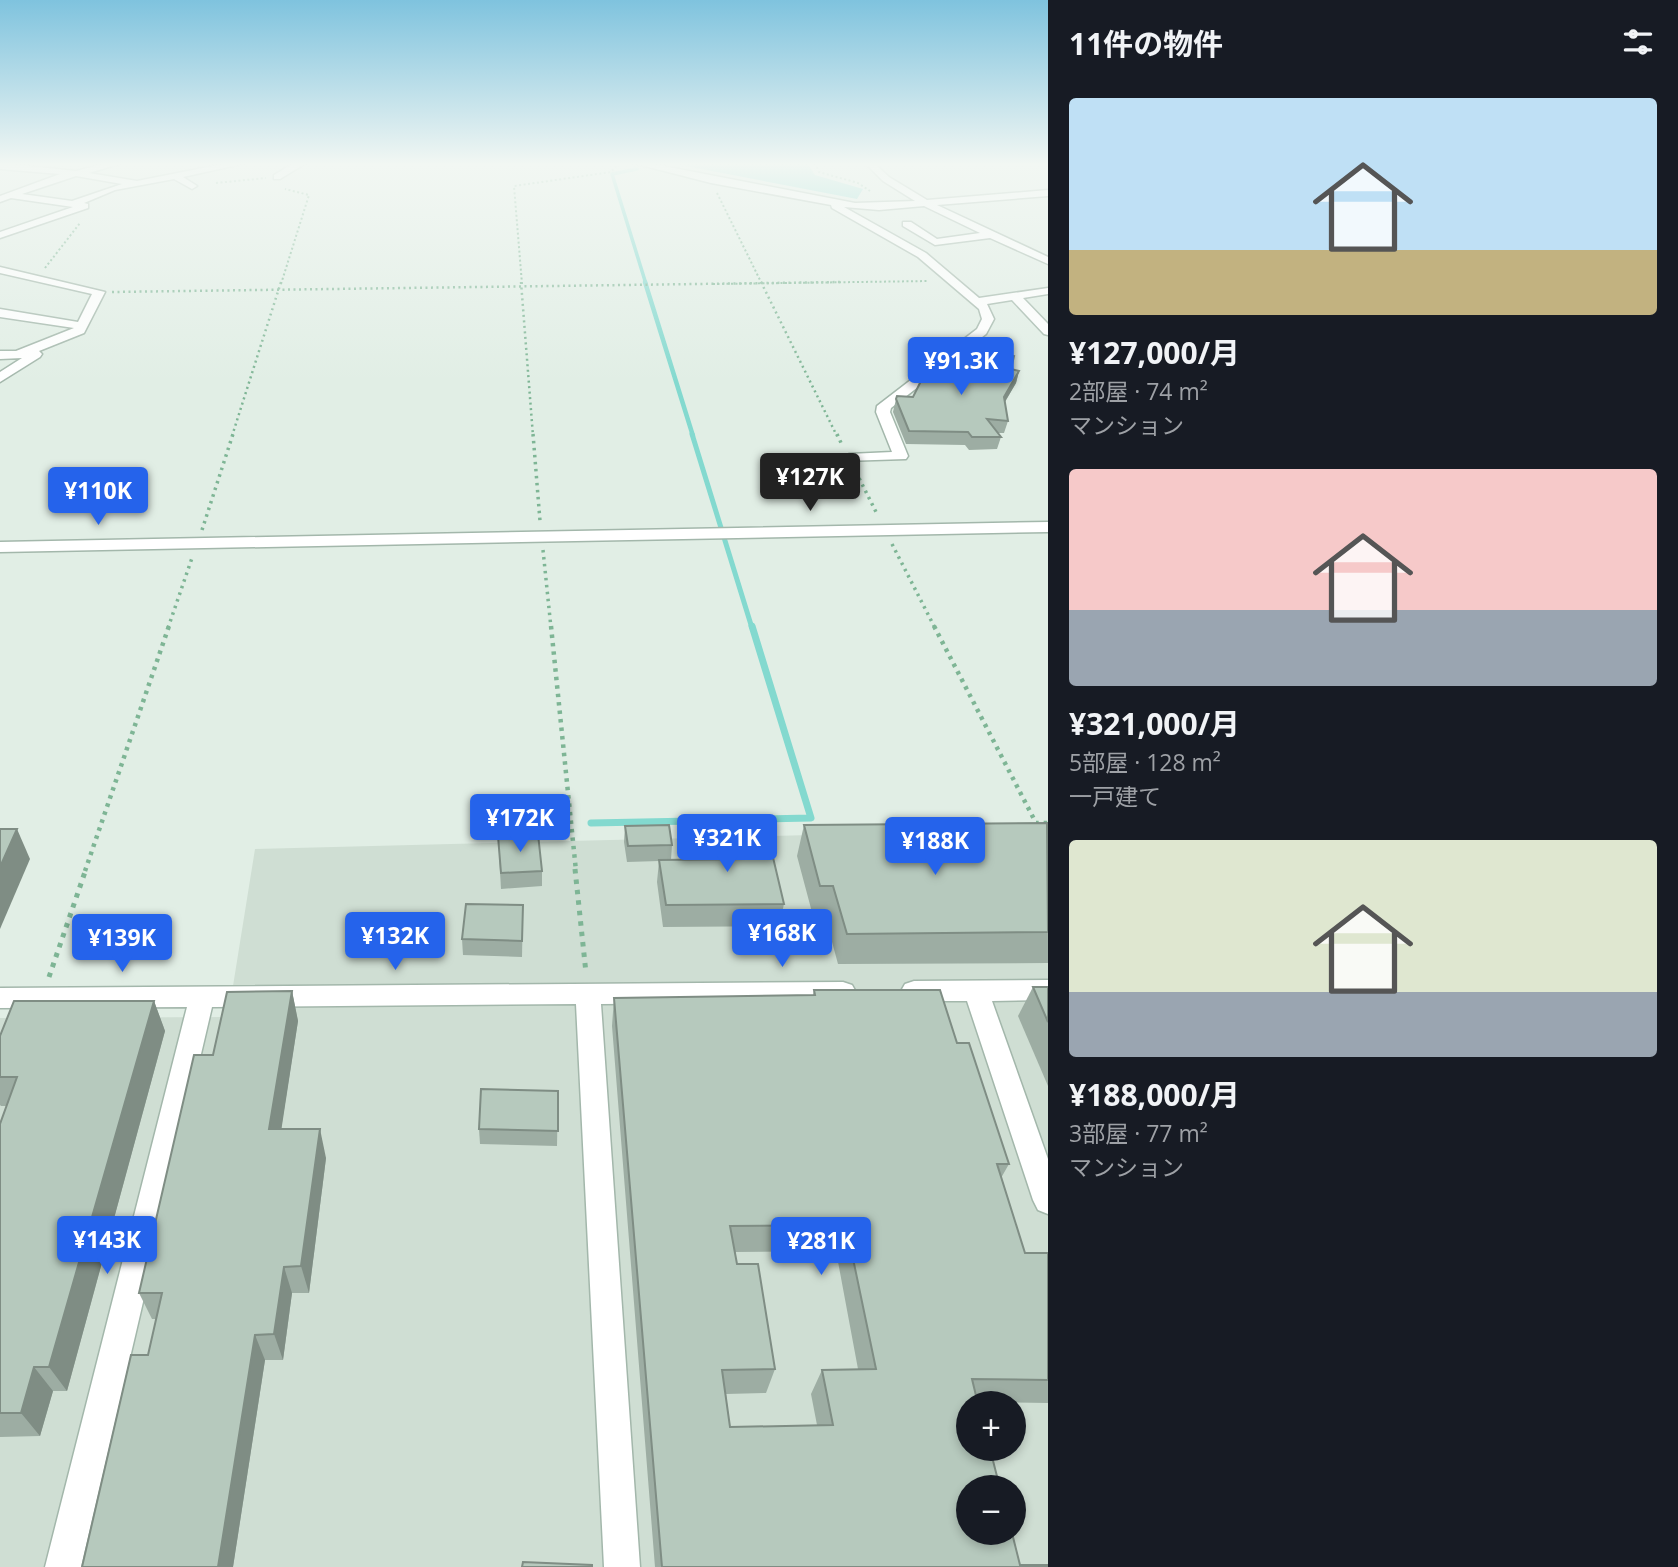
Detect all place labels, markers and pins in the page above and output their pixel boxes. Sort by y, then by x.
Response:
pin: ¥91.3K [904,338,1018,397]
pin: ¥127K [761,454,859,513]
pin: ¥110K [49,468,147,527]
pin: ¥172K [471,794,569,854]
pin: ¥321K [678,814,776,874]
pin: ¥188K [886,818,984,877]
pin: ¥168K [733,909,831,969]
pin: ¥132K [346,912,444,972]
pin: ¥139K [73,914,171,974]
pin: ¥143K [58,1216,156,1276]
pin: ¥281K [772,1218,870,1277]

